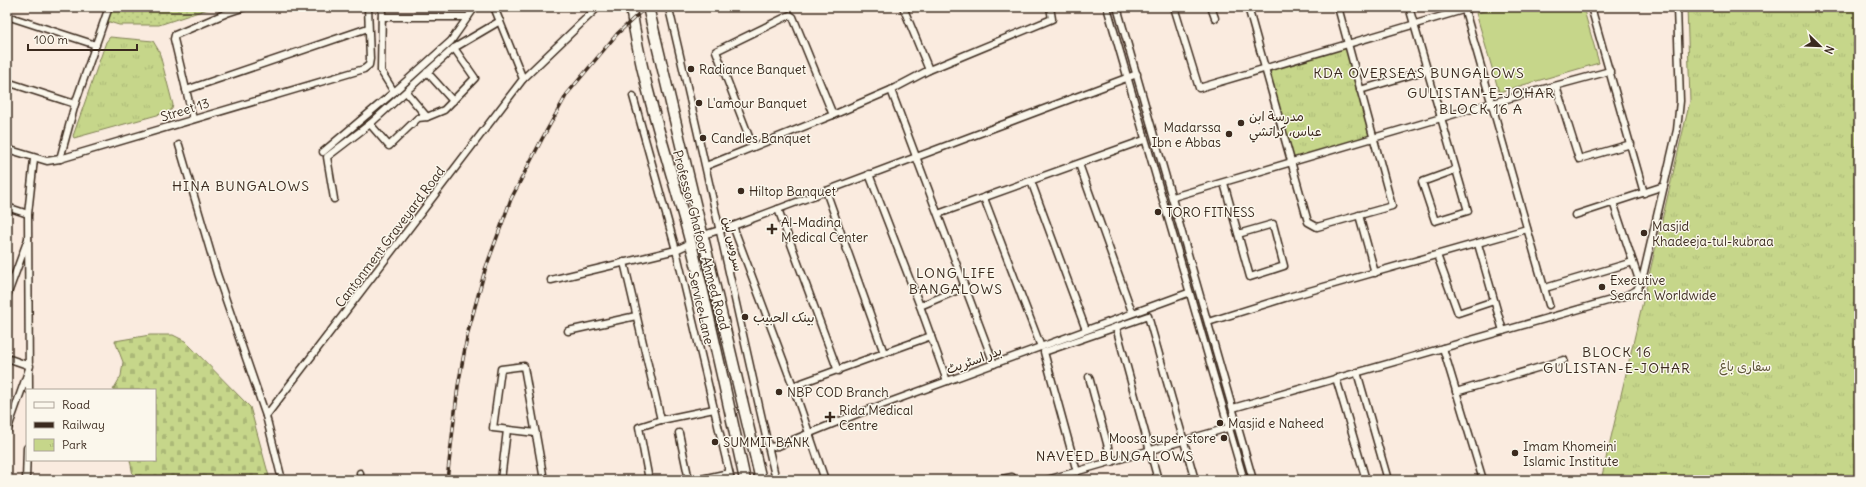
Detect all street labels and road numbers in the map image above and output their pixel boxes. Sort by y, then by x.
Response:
street label: Street 13 [158,95,212,125]
street label: Professor Ghafoor Ahmed Road [669,148,733,332]
street label: Cantonment Graveyard Road [331,163,449,311]
street label: سروس لین [719,215,747,273]
street label: Service Lane [684,270,718,346]
street label: بدر اسٹریٹ [944,342,1004,378]

